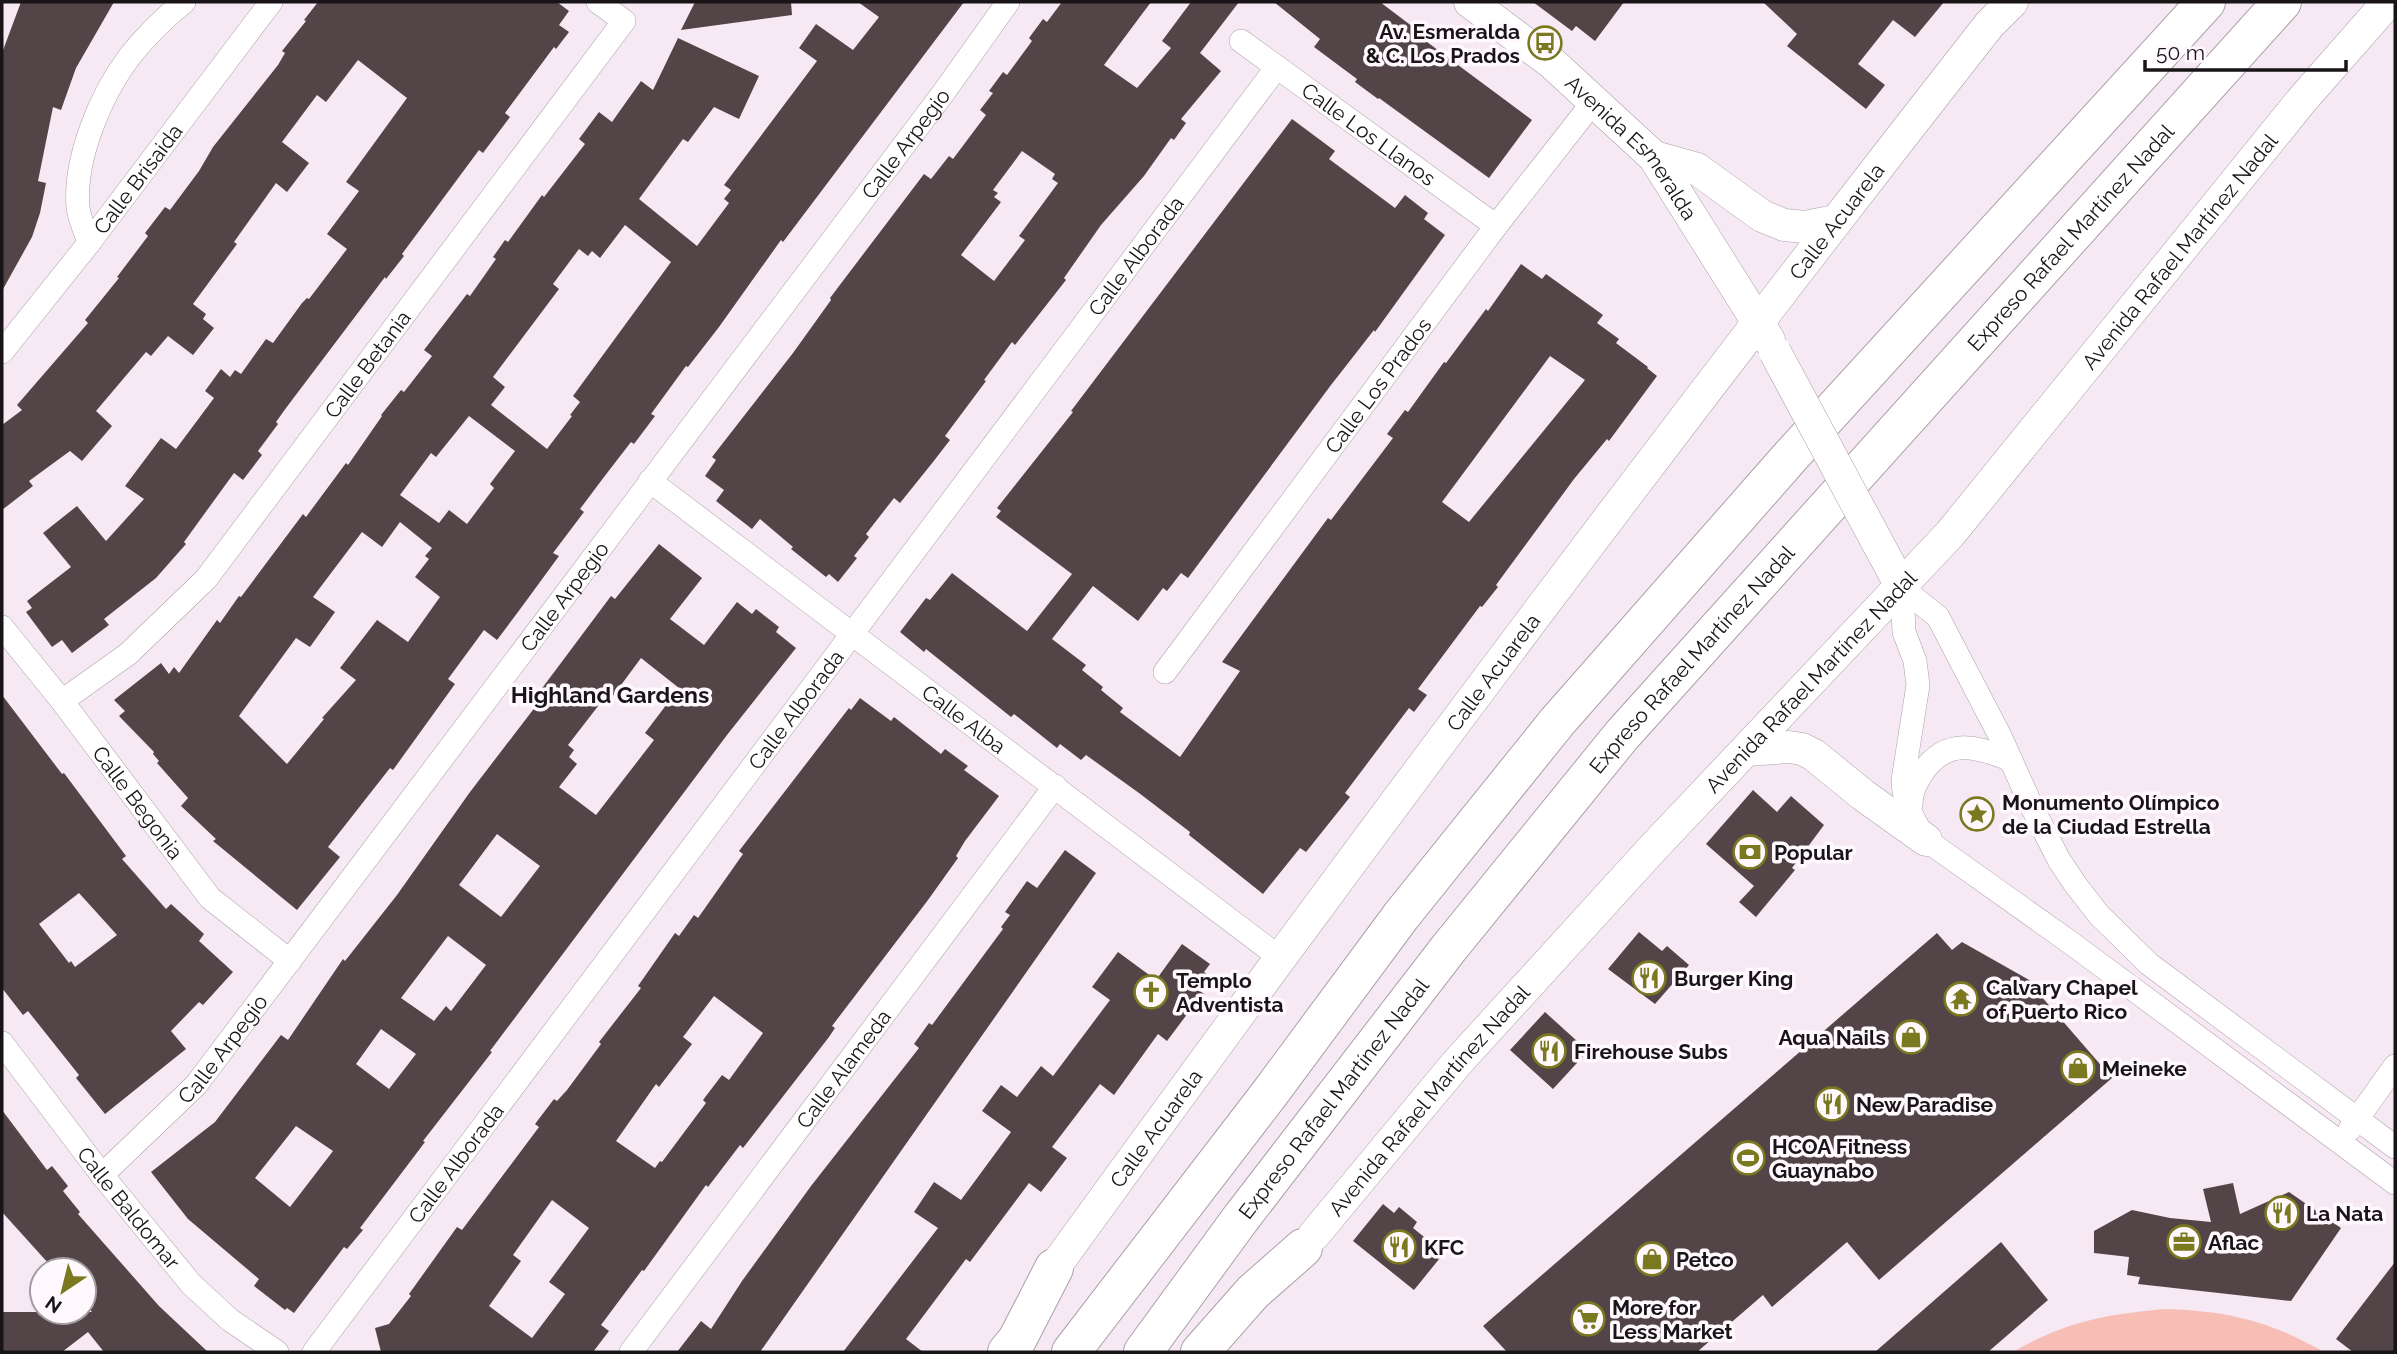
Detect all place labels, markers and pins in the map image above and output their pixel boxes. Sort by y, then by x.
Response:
place label: Av. Esmeralda & C. Los Prados [1366,19,1520,68]
bus stop icon: Av. Esmeralda & C. Los Prados [1526,24,1564,62]
place label: Monumento Olímpico de la Ciudad Estrella [2002,790,2220,839]
place icon: Monumento Olímpico de la Ciudad Estrella [1958,795,1996,833]
bank icon: Popular [1731,833,1769,871]
place label: Popular [1774,840,1853,865]
restaurant icon: Burger King [1630,959,1668,997]
place label: Burger King [1674,966,1793,991]
place label: Templo Adventista [1176,968,1284,1017]
church icon: Templo Adventista [1132,973,1170,1011]
place label: Calvary Chapel of Puerto Rico [1986,975,2138,1024]
temple icon: Calvary Chapel of Puerto Rico [1942,980,1980,1018]
shop icon: Aqua Nails [1892,1018,1930,1056]
place label: Aqua Nails [1778,1025,1886,1050]
restaurant icon: Firehouse Subs [1530,1032,1568,1070]
place label: Firehouse Subs [1574,1039,1728,1064]
shop icon: Meineke [2059,1049,2097,1087]
place label: Meineke [2102,1056,2187,1081]
restaurant icon: New Paradise [1813,1085,1851,1123]
place label: New Paradise [1856,1092,1994,1117]
place label: HCOA Fitness Guaynabo [1772,1134,1907,1183]
sports icon: HCOA Fitness Guaynabo [1729,1139,1767,1177]
restaurant icon: La Nata [2263,1194,2301,1232]
place label: La Nata [2306,1201,2383,1226]
office icon: Aflac [2165,1223,2203,1261]
restaurant icon: KFC [1380,1228,1418,1266]
place label: Aflac [2208,1230,2260,1255]
place label: KFC [1424,1235,1464,1260]
shop icon: Petco [1633,1240,1671,1278]
place label: Petco [1676,1247,1734,1272]
place label: More for Less Market [1612,1295,1732,1344]
supermarket icon: More for Less Market [1569,1300,1607,1338]

